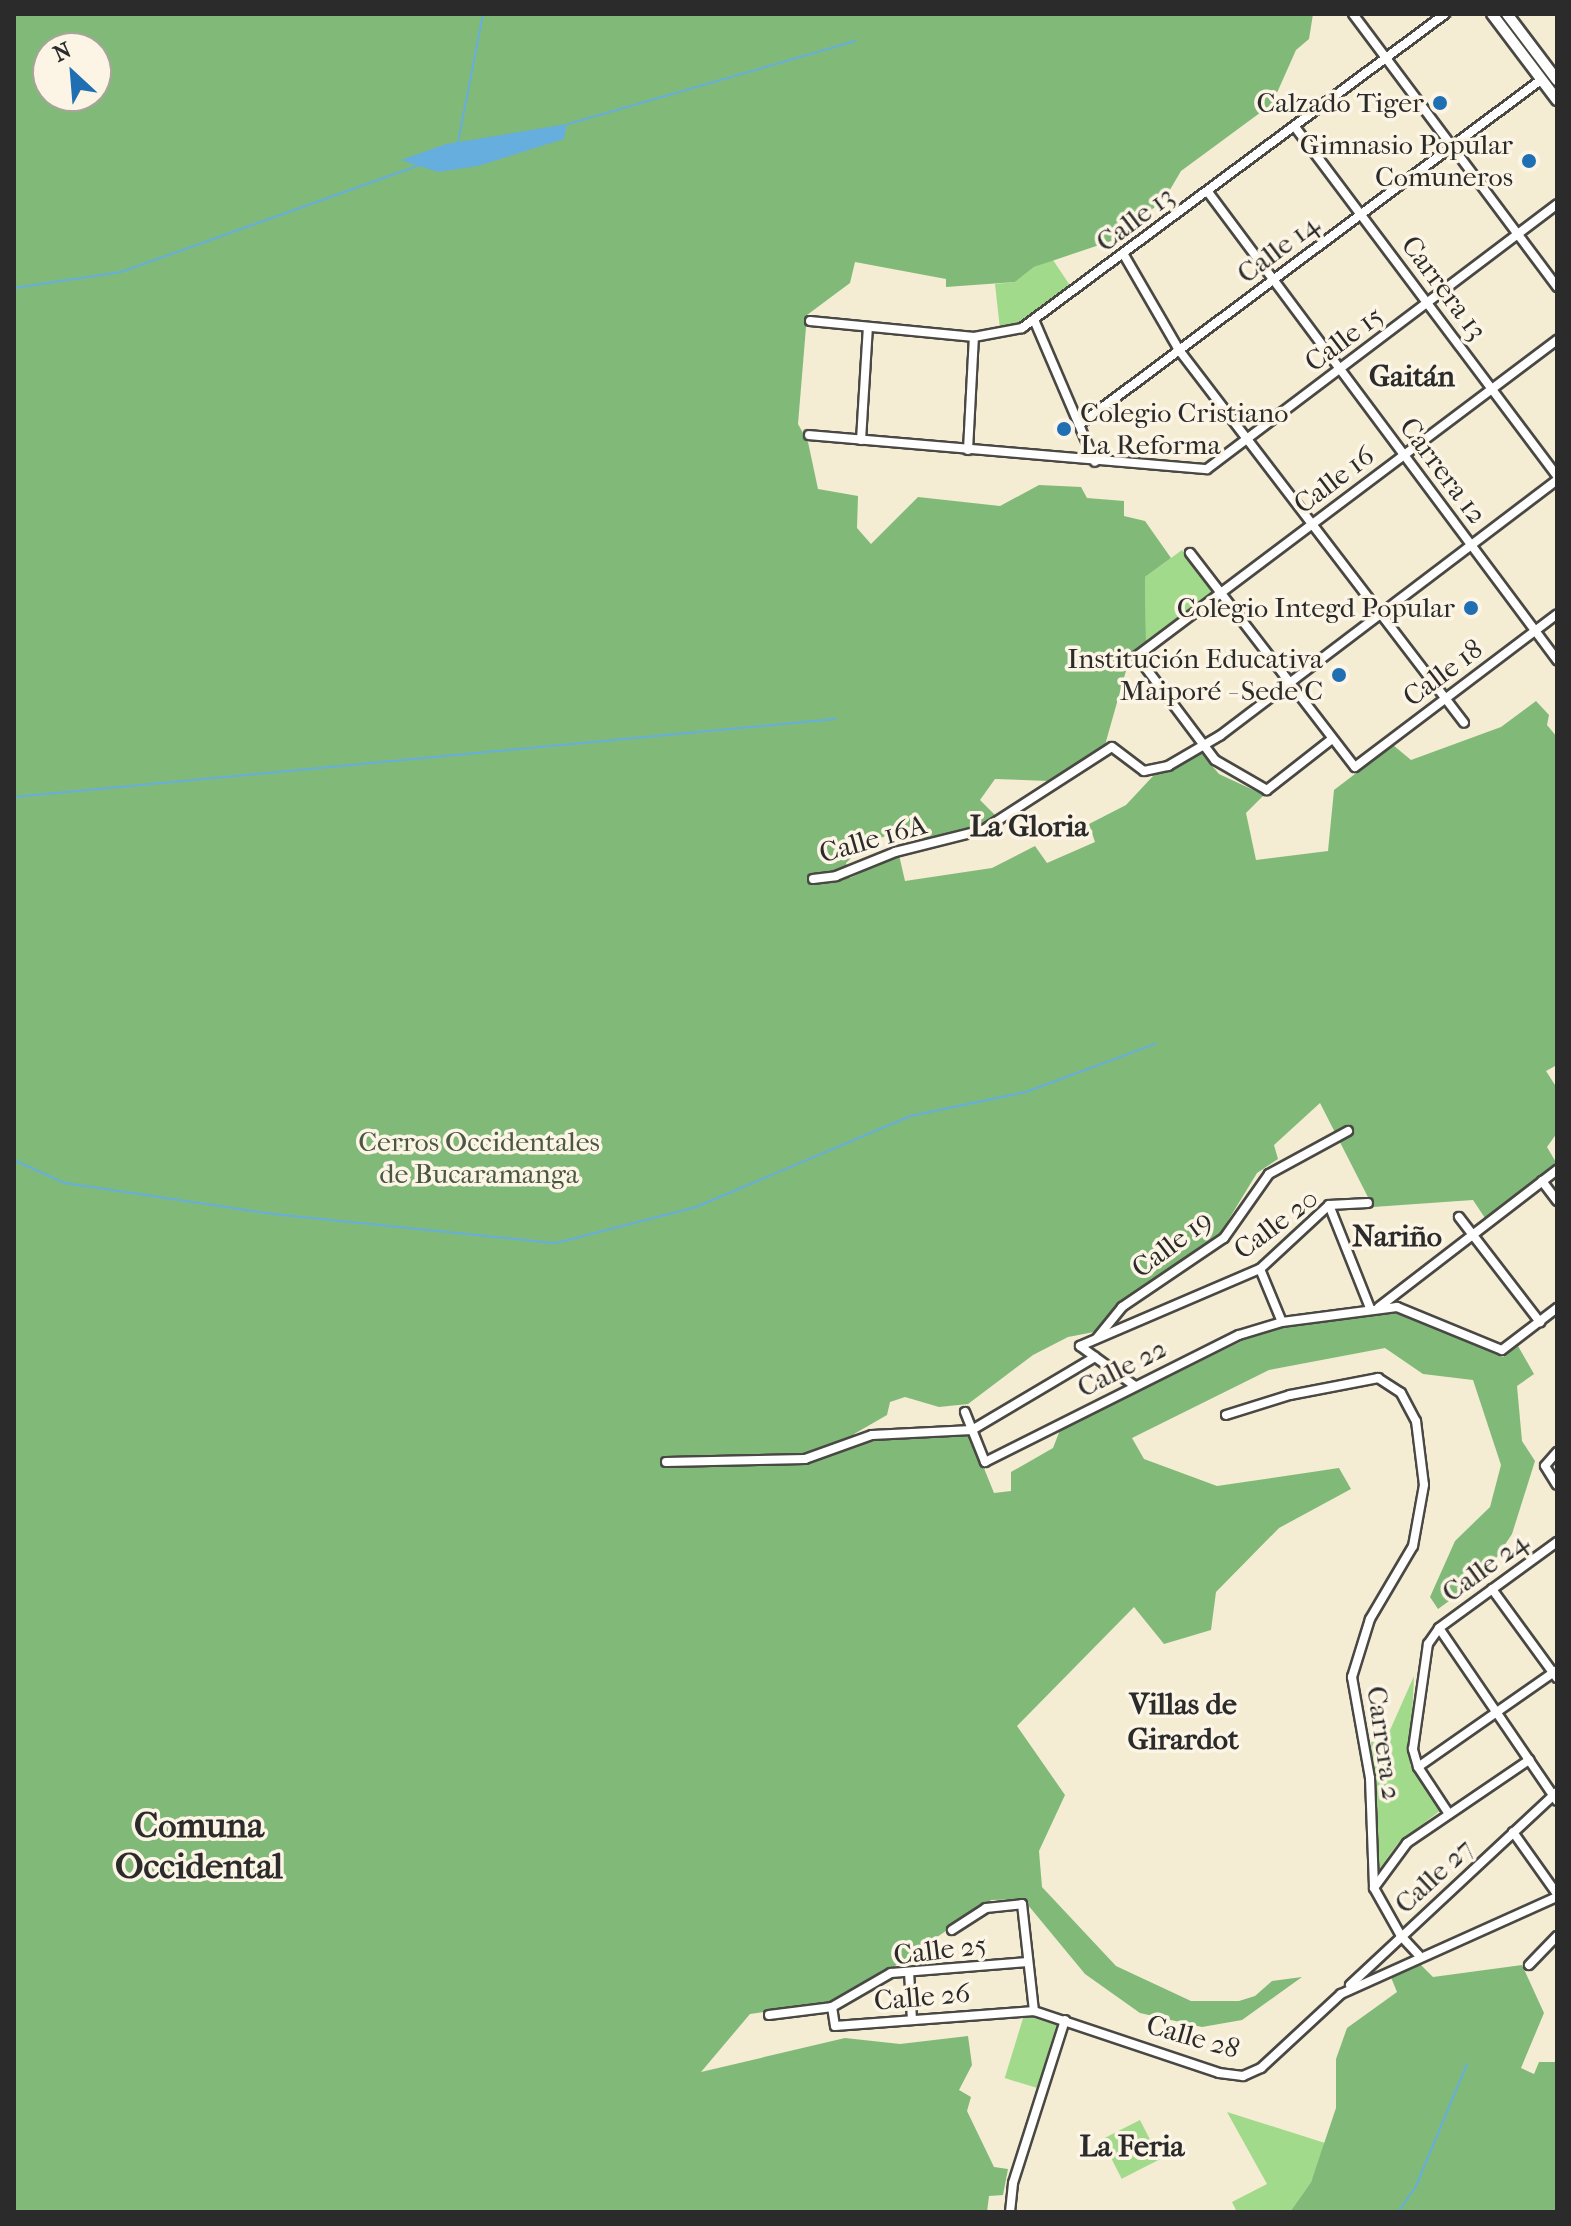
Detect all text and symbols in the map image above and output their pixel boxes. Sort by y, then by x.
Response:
north arrow [32,32,112,112]
text: N [49,37,76,68]
place label: Calzado Tiger [1256,86,1424,120]
marker: Calzado Tiger [1431,94,1449,112]
place label: Gimnasio Popular Comuneros [1300,128,1513,194]
marker: Gimnasio Popular Comuneros [1520,152,1538,170]
street label: Calle 13 [1090,179,1180,259]
street label: Calle 14 [1231,207,1325,291]
street label: Carrera 13 [1394,229,1494,347]
street label: Calle 15 [1298,299,1390,379]
district label: Gaitán [1369,359,1455,395]
place label: Colegio Cristiano La Reforma [1080,396,1288,462]
street label: Carrera 12 [1392,411,1494,531]
marker: Colegio Cristiano La Reforma [1055,420,1073,438]
street label: Calle 16 [1287,439,1381,521]
place label: Colegio Integd Popular [1177,591,1455,625]
marker: Colegio Integd Popular [1462,599,1480,617]
street label: Calle 18 [1397,632,1489,714]
place label: Institución Educativa Maiporé - Sede C [1067,642,1323,708]
marker: Institución Educativa Maiporé - Sede C [1330,666,1348,684]
street label: Calle 16A [815,808,931,870]
district label: La Gloria [970,809,1088,845]
park label: Cerros Occidentales de Bucaramanga [358,1125,600,1191]
street label: Calle 20 [1227,1181,1325,1267]
street label: Calle 19 [1125,1203,1219,1285]
district label: Nariño [1352,1219,1442,1255]
street label: Calle 22 [1072,1331,1172,1405]
street label: Calle 24 [1436,1525,1534,1609]
street label: Carrera 2 [1359,1684,1409,1802]
district label: Villas de Girardot [1127,1687,1239,1758]
district label: Comuna Occidental [115,1803,283,1888]
street label: Calle 27 [1388,1831,1480,1921]
street label: Calle 25 [892,1928,988,1972]
street label: Calle 26 [872,1976,972,2018]
street label: Calle 28 [1143,2008,1243,2066]
district label: La Feria [1080,2129,1184,2165]

